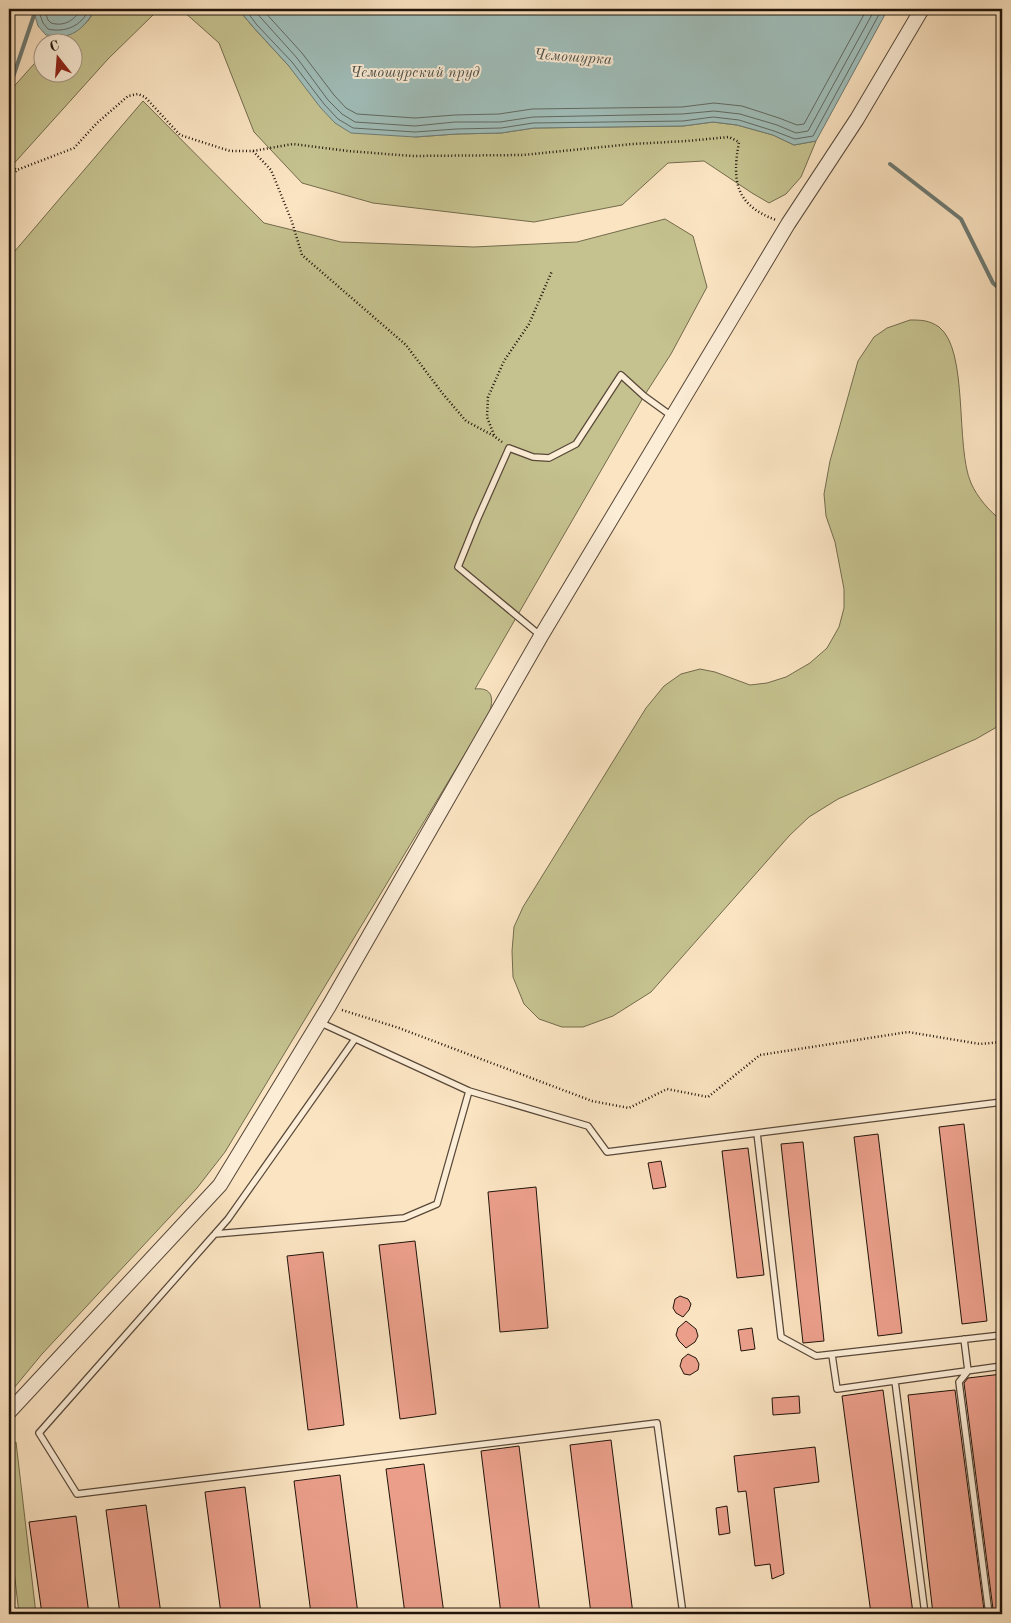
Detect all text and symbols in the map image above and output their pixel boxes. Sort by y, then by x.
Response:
north arrow [32,32,82,82]
text: С [48,38,61,55]
water label: Чемошурка [534,48,612,68]
water label: Чемошурский пруд [350,66,480,81]

